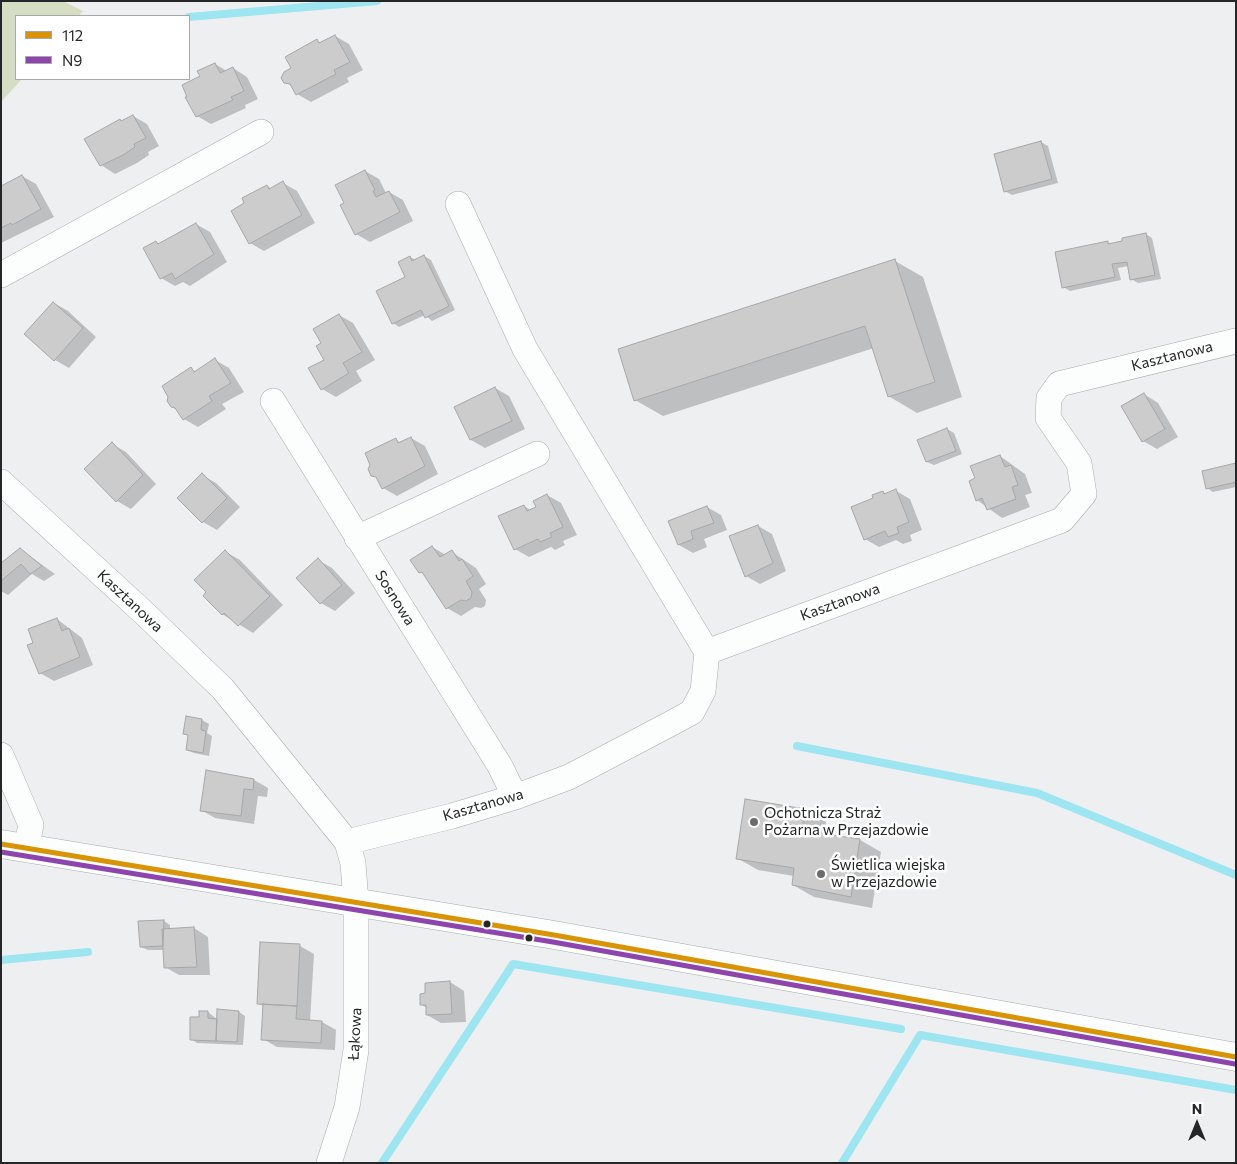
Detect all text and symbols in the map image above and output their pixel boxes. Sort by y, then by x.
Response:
legend [15,15,190,80]
text: 112 [62,26,83,44]
text: N9 [62,51,82,69]
street label: Kasztanowa [1129,337,1215,375]
street label: Kasztanowa [93,566,167,636]
street label: Sosnowa [371,567,419,629]
street label: Kasztanowa [798,579,882,625]
street label: Kasztanowa [441,785,525,825]
place label: Ochotnicza Straż Pożarna w Przejazdowie [764,804,929,839]
marker: Ochotnicza Straż Pożarna w Przejazdowie [748,816,760,828]
place label: Świetlica wiejska w Przejazdowie [831,856,945,891]
marker: Świetlica wiejska w Przejazdowie [815,868,827,880]
unlabelled marker [482,919,492,929]
unlabelled marker [524,933,534,943]
street label: Łąkowa [345,1007,365,1061]
north arrow [1172,1099,1222,1149]
text: N [1192,1100,1202,1117]

